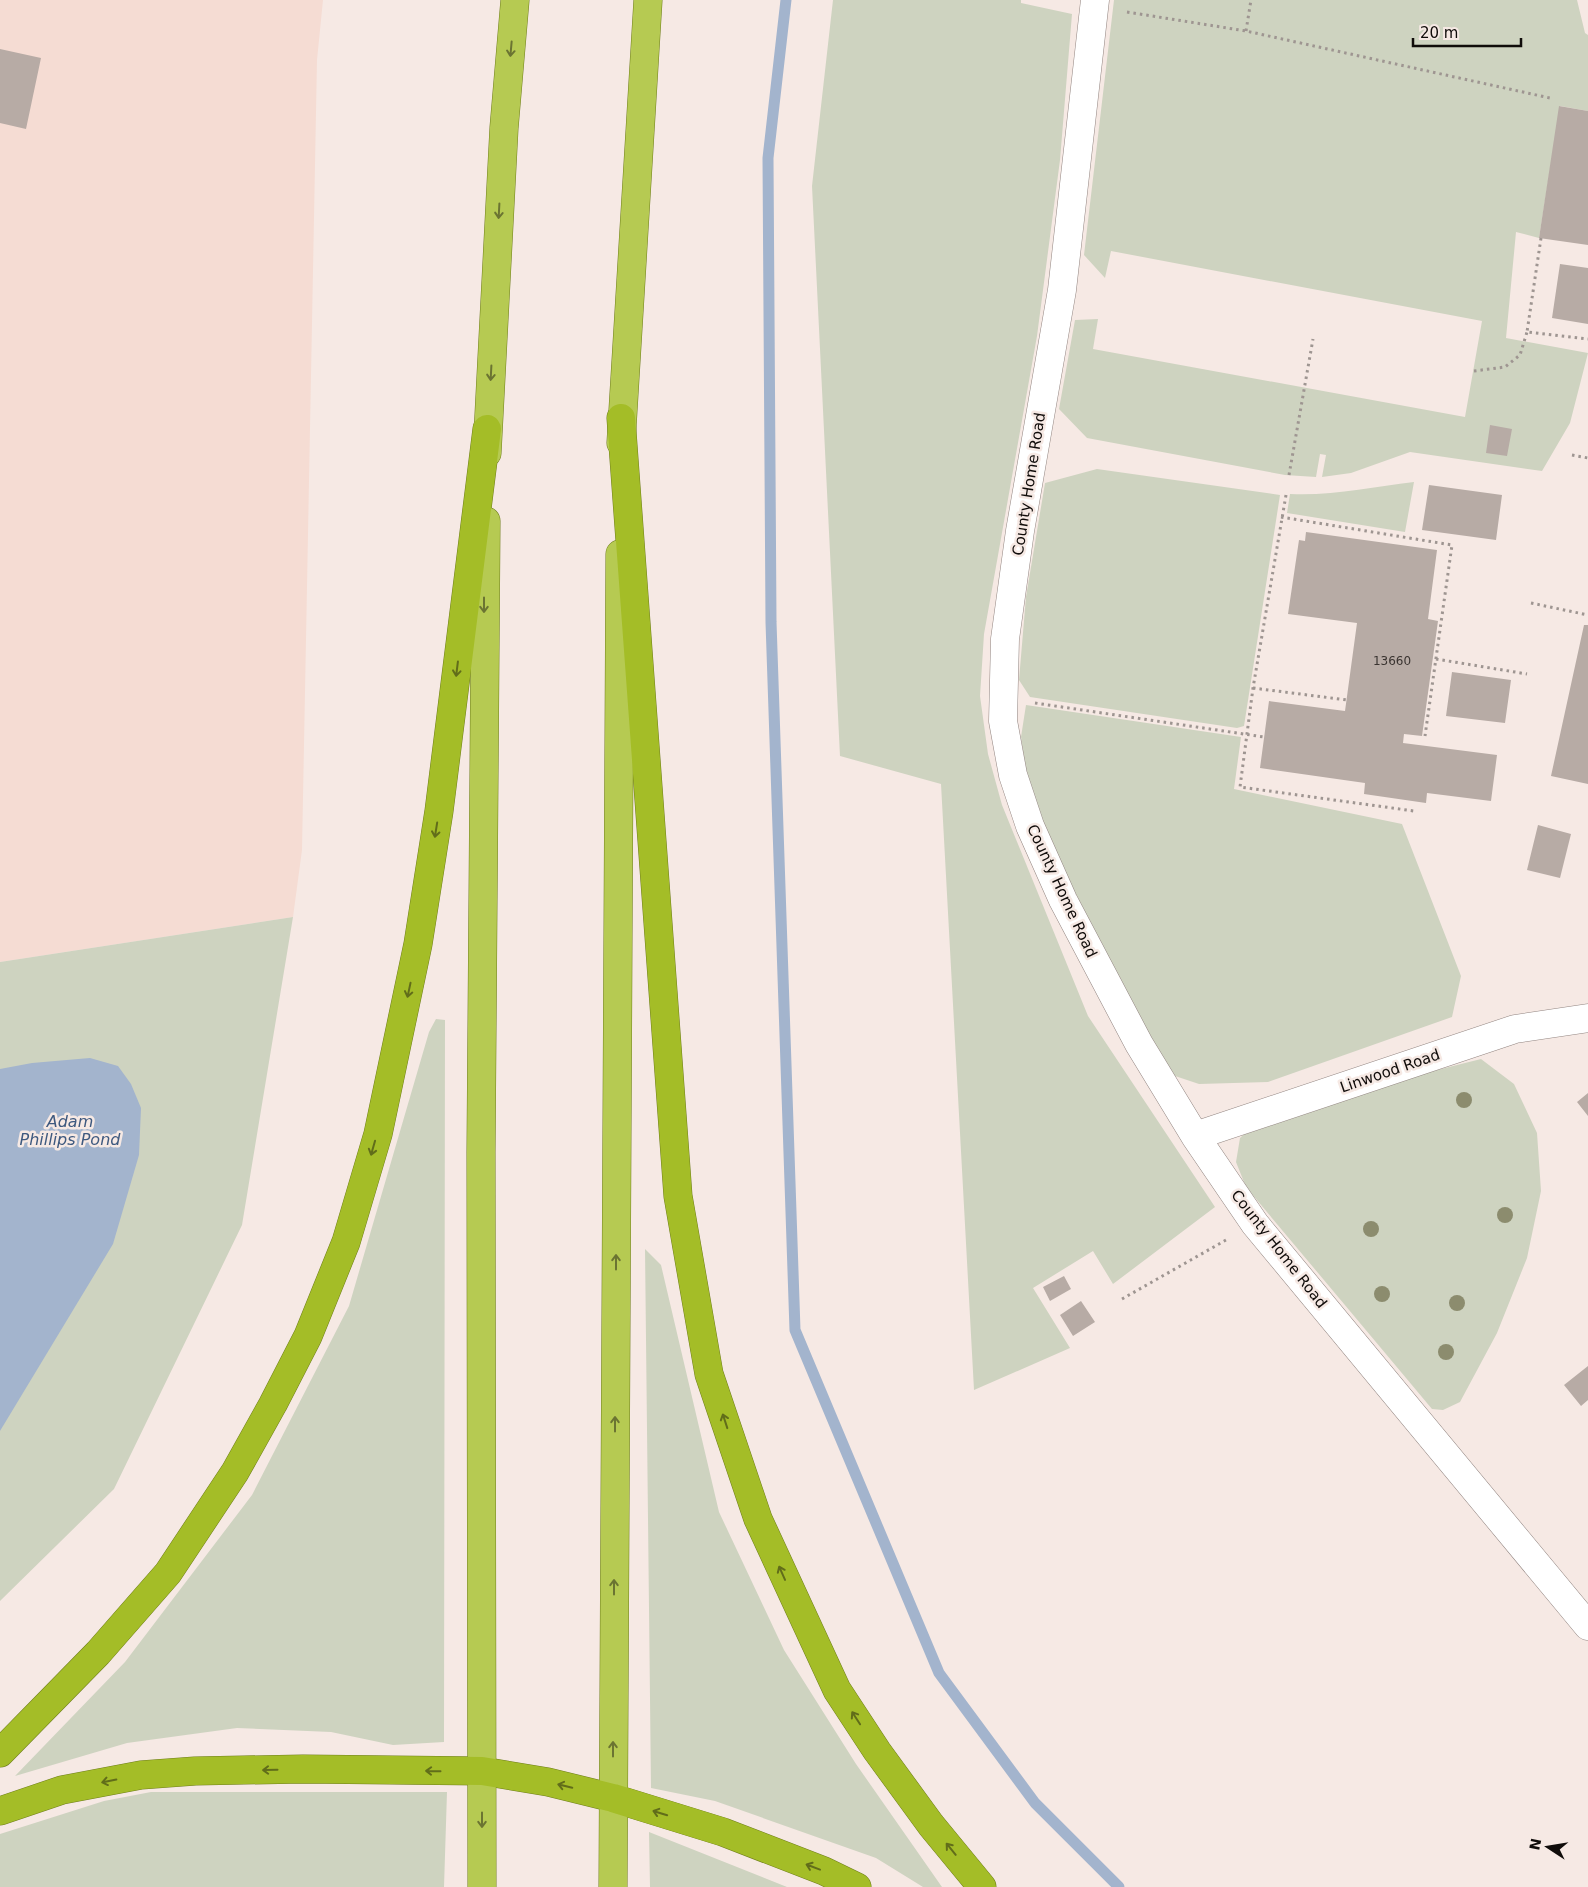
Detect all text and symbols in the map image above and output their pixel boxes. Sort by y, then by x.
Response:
scale bar [1413,15,1520,47]
text: 20 m [1420,24,1458,42]
one-way arrow [506,40,515,56]
one-way arrow [495,202,504,218]
one-way arrow [486,365,495,381]
street label: County Home Road [1009,411,1049,557]
one-way arrow [479,597,489,613]
house number: 13660 [1373,654,1411,668]
one-way arrow [452,660,462,676]
one-way arrow [431,821,441,837]
street label: County Home Road [1023,822,1101,960]
one-way arrow [403,981,413,997]
street label: Linwood Road [1338,1045,1442,1097]
water label: Adam Phillips Pond [20,1112,121,1149]
one-way arrow [368,1140,378,1156]
street label: County Home Road [1227,1186,1331,1312]
one-way arrow [611,1254,621,1270]
one-way arrow [720,1414,729,1430]
one-way arrow [610,1417,620,1433]
one-way arrow [776,1566,786,1581]
one-way arrow [609,1579,619,1596]
one-way arrow [850,1711,861,1725]
one-way arrow [608,1742,618,1758]
one-way arrow [263,1765,279,1774]
one-way arrow [425,1766,442,1776]
one-way arrow [101,1776,117,1786]
one-way arrow [558,1781,574,1791]
one-way arrow [652,1807,668,1817]
one-way arrow [477,1812,487,1828]
north arrow [1523,1822,1573,1872]
text: N [1526,1837,1544,1852]
one-way arrow [946,1843,957,1856]
one-way arrow [806,1862,821,1871]

